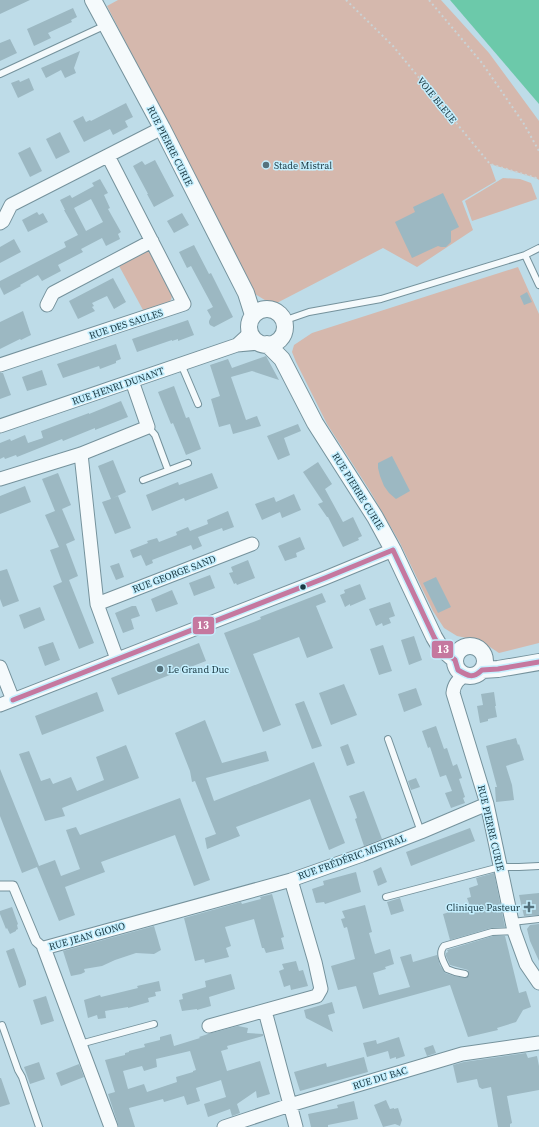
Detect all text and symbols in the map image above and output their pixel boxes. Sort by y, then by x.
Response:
street label: VOIE BLEUE [414,74,460,126]
street label: RUE PIERRE CURIE [144,104,196,188]
place label: Stade Mistral [274,159,332,172]
marker: Stade Mistral [261,160,271,170]
street label: RUE DES SAULES [87,306,165,342]
street label: RUE HENRI DUNANT [70,364,166,408]
street label: RUE PIERRE CURIE [329,450,387,532]
street label: RUE GEORGE SAND [130,552,218,596]
unlabelled marker [298,582,308,592]
line badge: 13 [192,616,215,635]
text: 13 [197,618,209,633]
line badge: 13 [431,640,454,659]
text: 13 [437,642,449,657]
place label: Le Grand Duc [168,663,229,676]
marker: Le Grand Duc [155,664,165,674]
street label: RUE PIERRE CURIE [475,784,507,872]
street label: RUE FRÉDÉRIC MISTRAL [296,831,408,883]
place label: Clinique Pasteur [446,901,521,914]
marker: Clinique Pasteur [523,901,535,913]
street label: RUE JEAN GIONO [47,919,127,953]
street label: RUE DU BAC [351,1063,409,1093]

